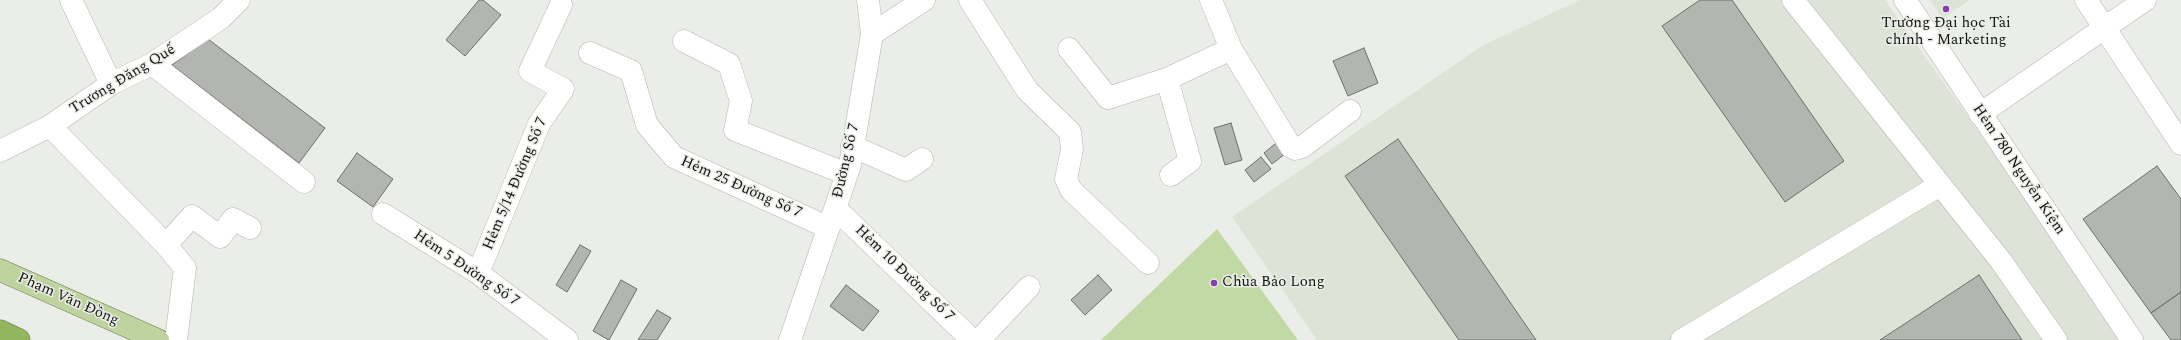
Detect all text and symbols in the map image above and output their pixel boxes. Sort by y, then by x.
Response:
marker: Trường Đại học Tài chính - Marketing [1941,4,1951,14]
place label: Trường Đại học Tài chính - Marketing [1881,15,2011,50]
street label: Trương Đăng Quế [67,41,179,119]
street label: Hẻm 780 Nguyễn Kiệm [1968,101,2068,239]
street label: Hẻm 5/14 Đường Số 7 [480,115,552,253]
street label: Đường Số 7 [830,122,864,200]
street label: Hẻm 25 Đường Số 7 [677,153,805,223]
street label: Hẻm 10 Đường Số 7 [851,222,957,326]
street label: Hẻm 5 Đường Số 7 [410,227,522,311]
street label: Phạm Văn Đồng [15,270,121,330]
place label: Chùa Bảo Long [1222,274,1325,292]
marker: Chùa Bảo Long [1209,278,1219,288]

